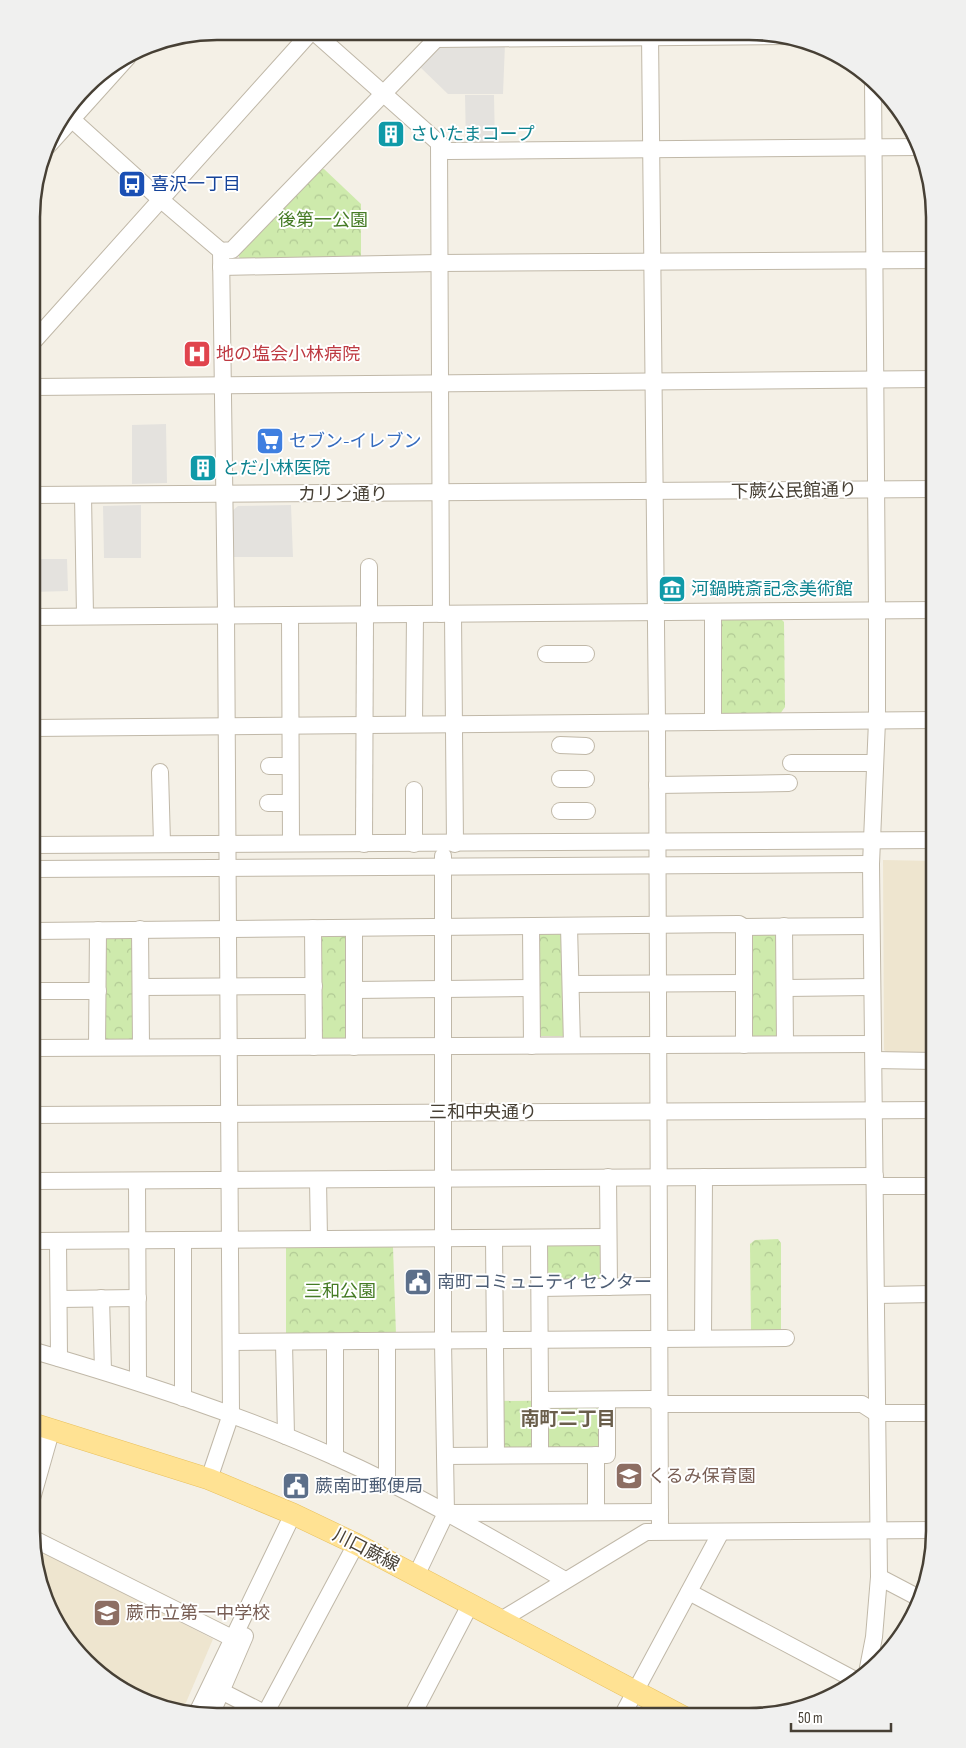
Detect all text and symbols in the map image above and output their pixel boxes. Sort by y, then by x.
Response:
building icon: さいたまコープ [376,119,406,149]
place label: さいたまコープ [410,124,534,145]
bus stop icon: 喜沢一丁目 [117,169,147,199]
place label: 喜沢一丁目 [151,174,241,195]
park label: 後第一公園 [278,210,368,231]
hospital icon: 地の塩会小林病院 [182,339,212,369]
place label: 地の塩会小林病院 [216,344,360,365]
supermarket icon: セブン-イレブン [255,426,285,456]
place label: セブン-イレブン [289,431,422,452]
building icon: とだ小林医院 [188,453,218,483]
place label: とだ小林医院 [222,458,330,479]
street label: 下蕨公民館通り [731,479,857,503]
street label: カリン通り [298,484,388,505]
museum icon: 河鍋暁斎記念美術館 [657,574,687,604]
place label: 河鍋暁斎記念美術館 [691,579,853,600]
street label: 三和中央通り [429,1102,537,1123]
public building icon: 南町コミュニティセンター [403,1267,433,1297]
place label: 南町コミュニティセンター [437,1272,652,1293]
park label: 三和公園 [304,1281,376,1302]
district label: 南町二丁目 [520,1408,616,1431]
school or university icon: くるみ保育園 [614,1461,644,1491]
place label: くるみ保育園 [648,1466,756,1487]
public building icon: 蕨南町郵便局 [281,1471,311,1501]
place label: 蕨南町郵便局 [315,1476,423,1497]
street label: 川口蕨線 [329,1524,403,1576]
school or university icon: 蕨市立第一中学校 [92,1598,122,1628]
place label: 蕨市立第一中学校 [126,1603,270,1624]
scale bar [791,1700,891,1732]
text: 50 m [798,1709,823,1728]

